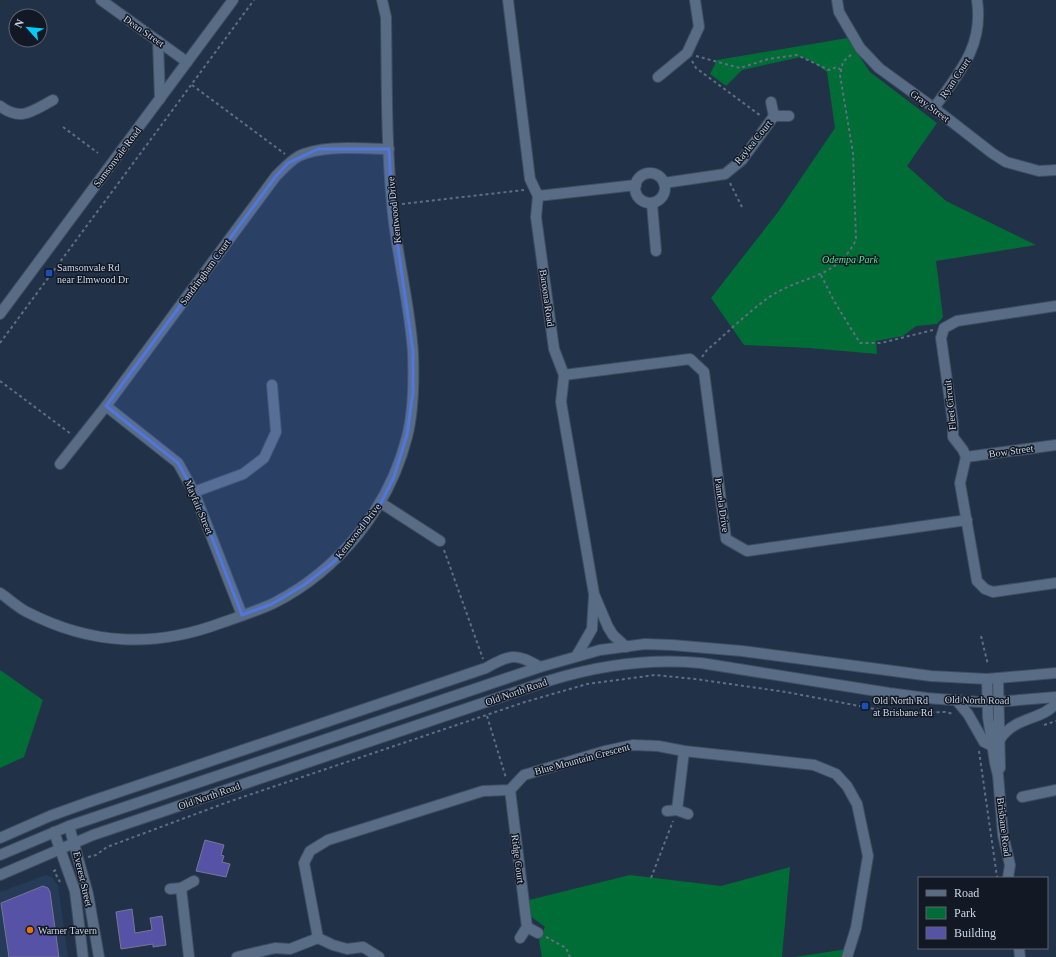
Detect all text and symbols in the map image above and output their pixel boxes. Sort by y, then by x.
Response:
north arrow [8,8,48,48]
street label: Dean Street [122,13,167,49]
text: N [12,17,26,30]
street label: Ryan Court [938,56,973,100]
street label: Gray Street [908,88,952,124]
street label: Raylea Court [732,118,774,166]
street label: Samsonvale Road [91,125,143,189]
street label: Kentwood Drive [385,176,403,244]
street label: Sandringham Court [177,237,233,307]
park label: Odempa Park [822,254,878,265]
place label: Samsonvale Rd near Elmwood Dr [57,262,129,285]
marker: Samsonvale Rd near Elmwood Dr [44,268,54,278]
street label: Baroona Road [538,269,556,327]
street label: Fleet Circuit [942,379,958,431]
street label: Bow Street [988,442,1034,460]
street label: Pamela Drive [713,477,731,533]
street label: Mayfair Street [183,478,215,536]
street label: Kentwood Drive [333,501,383,561]
street label: Old North Road [484,676,548,708]
street label: Old North Road [945,694,1009,706]
place label: Old North Rd at Brisbane Rd [873,695,932,718]
marker: Old North Rd at Brisbane Rd [860,701,870,711]
street label: Blue Mountain Crescent [533,741,631,777]
street label: Old North Road [177,780,241,812]
street label: Brisbane Road [995,797,1013,857]
street label: Ridge Court [510,834,526,884]
street label: Everest Street [71,851,95,908]
legend [918,877,1048,949]
text: Road [954,886,979,900]
text: Park [954,906,976,920]
marker: Warner Tavern [25,925,35,935]
place label: Warner Tavern [38,925,97,936]
text: Building [954,926,996,940]

